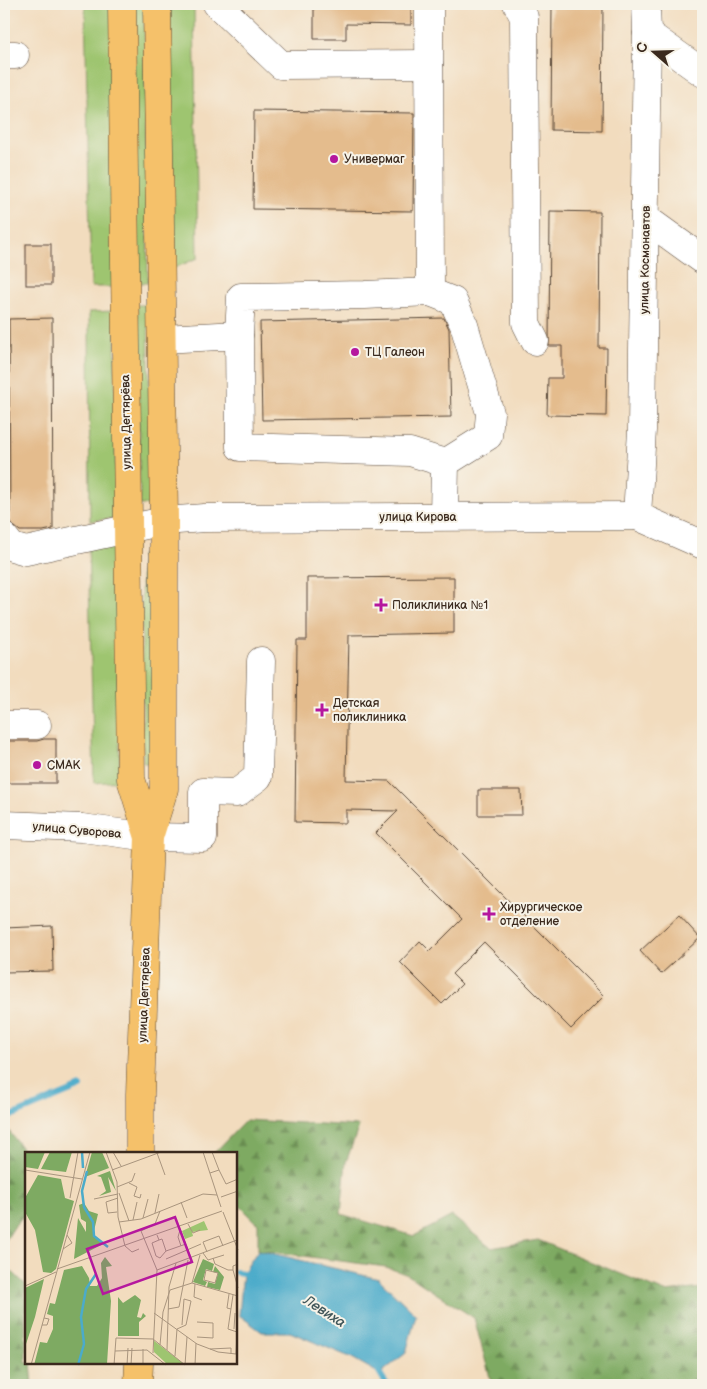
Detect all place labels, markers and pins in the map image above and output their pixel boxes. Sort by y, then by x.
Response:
place label: Универмаг [344,152,405,167]
marker: Универмаг [328,153,340,165]
place label: ТЦ Галеон [365,345,425,360]
marker: ТЦ Галеон [349,346,361,358]
marker: Поликлиника №1 [374,598,388,612]
place label: Поликлиника №1 [392,598,488,613]
place label: Детская поликлиника [333,696,406,725]
marker: Детская поликлиника [315,703,329,717]
place label: СМАК [47,758,80,773]
marker: СМАК [31,759,43,771]
place label: Хирургическое отделение [500,900,583,929]
marker: Хирургическое отделение [482,907,496,921]

